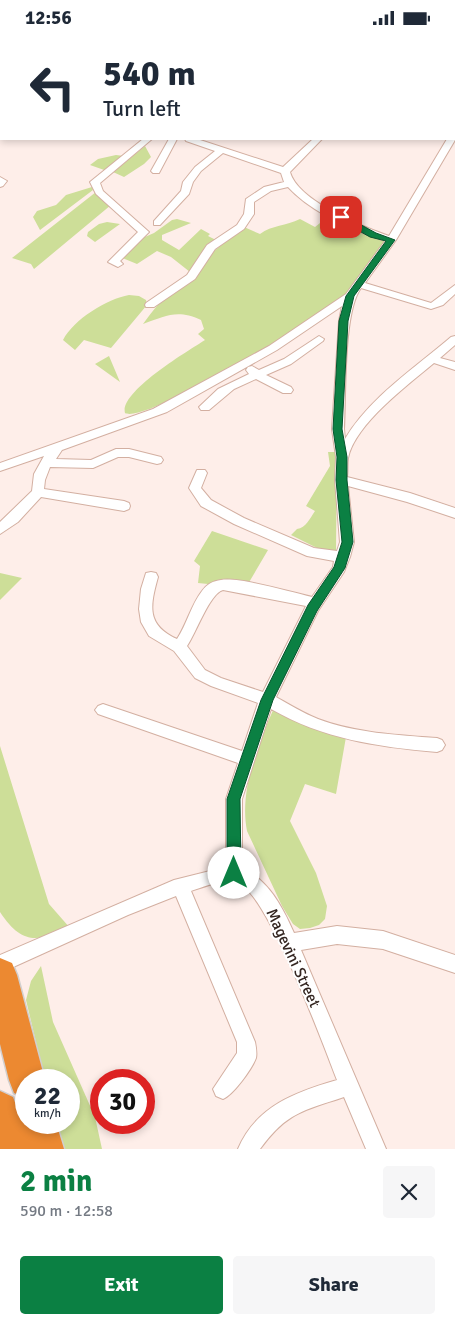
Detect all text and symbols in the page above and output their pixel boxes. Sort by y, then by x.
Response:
text: 12:56 [25,6,72,30]
text: 540 m [103,52,196,95]
icon: left [20,55,85,120]
text: Turn left [103,95,181,122]
pin [320,196,362,238]
icon: arrive [327,203,355,231]
position arrow [207,846,259,898]
street label: Magevini Street [261,905,325,1011]
speed limit sign: 30 [90,1069,155,1134]
text: 22 [34,1080,61,1111]
text: km/h [34,1106,61,1121]
text: 2 min [20,1163,92,1200]
button: close [383,1166,435,1218]
text: 590 m · 12:58 [20,1201,113,1221]
button: Exit [20,1256,223,1314]
button: Share [233,1256,435,1314]

